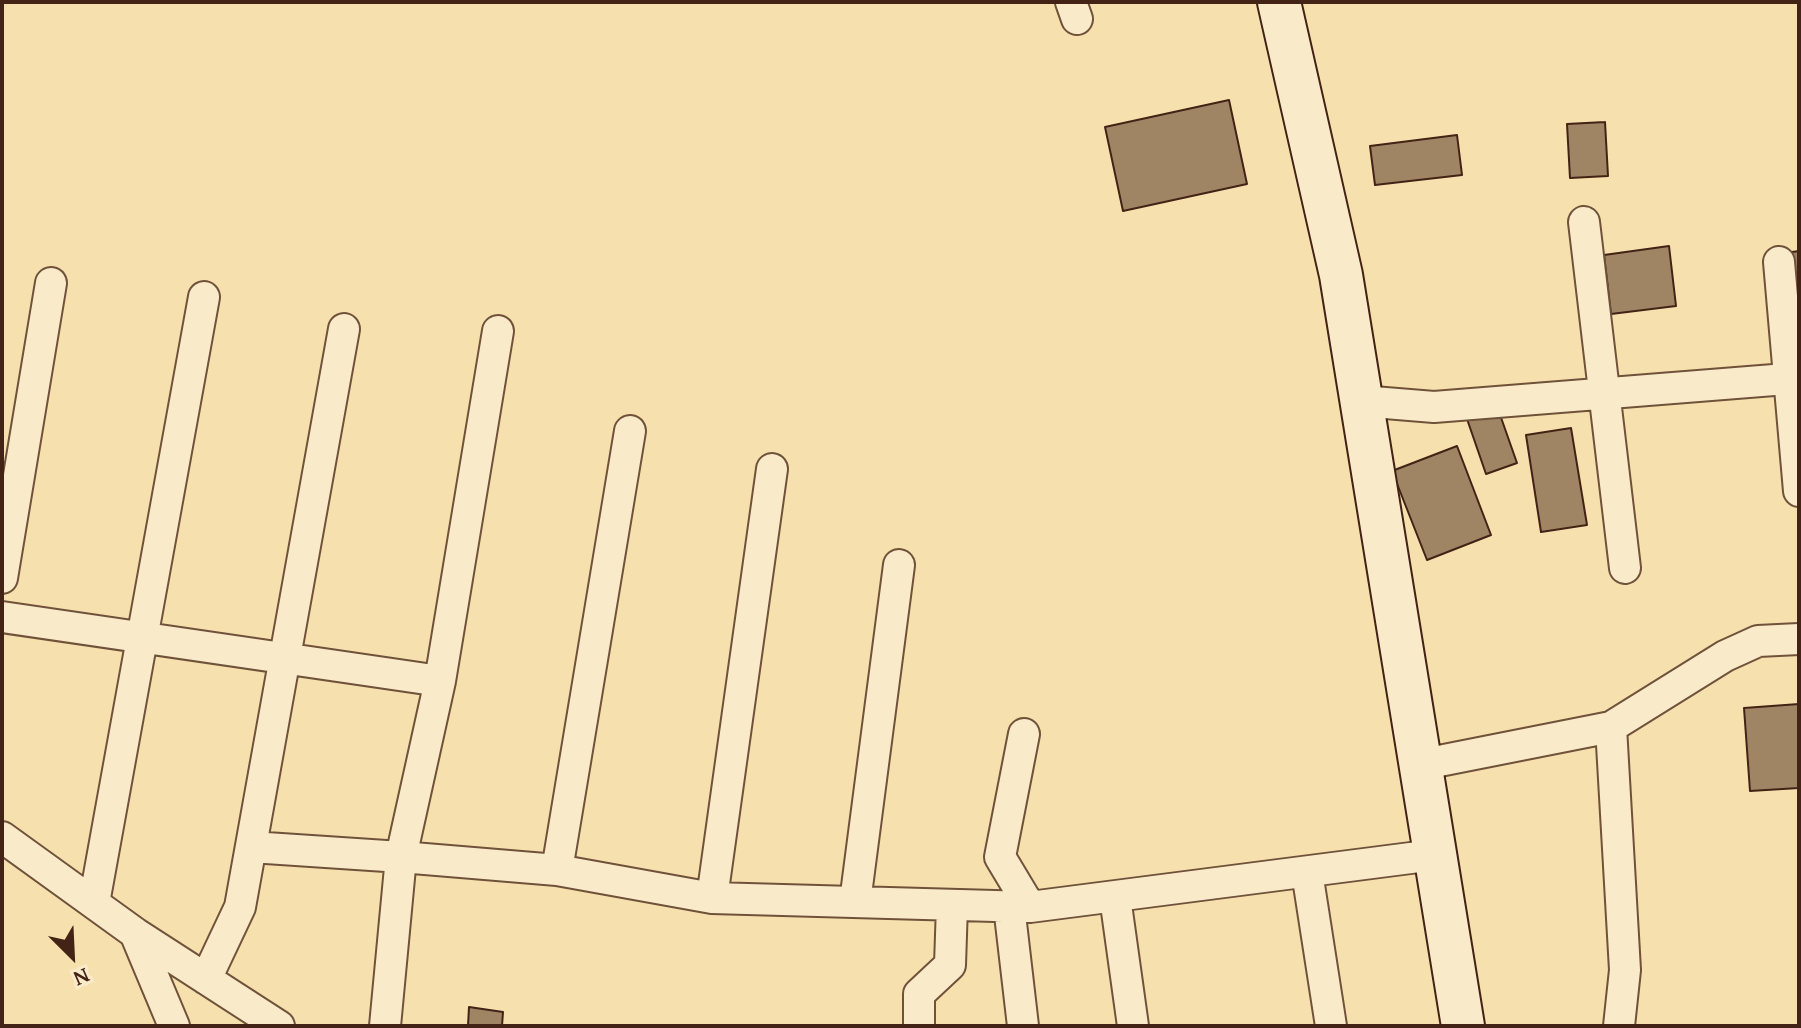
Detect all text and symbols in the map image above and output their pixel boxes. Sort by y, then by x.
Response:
north arrow [32,916,112,996]
text: N [69,960,95,996]

